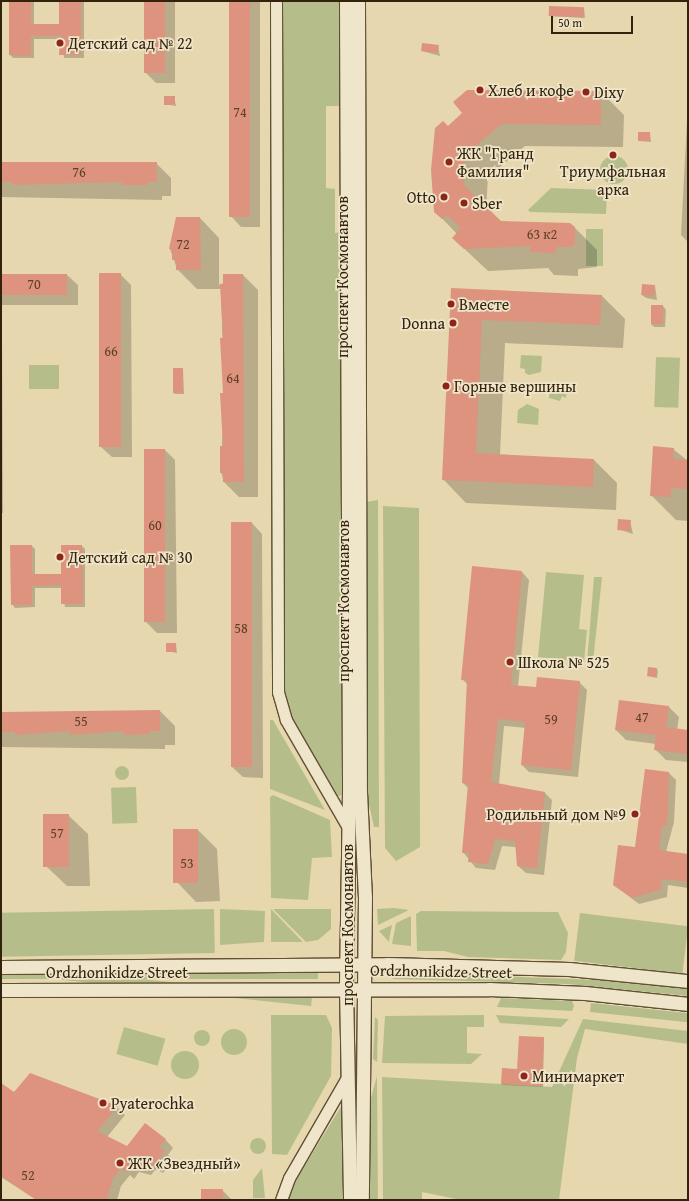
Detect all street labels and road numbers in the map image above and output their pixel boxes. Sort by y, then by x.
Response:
street label: проспект Космонавтов [332,196,352,358]
street label: проспект Космонавтов [333,520,353,682]
street label: проспект Космонавтов [337,844,357,1006]
street label: Ordzhonikidze Street [370,960,512,982]
street label: Ordzhonikidze Street [46,962,188,982]

